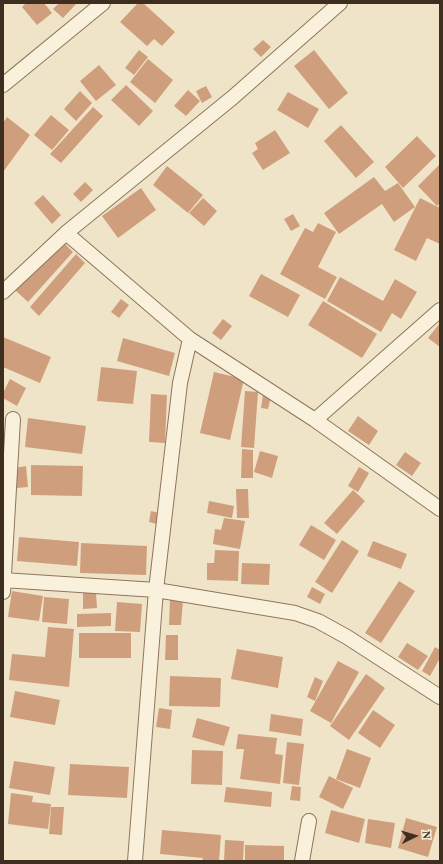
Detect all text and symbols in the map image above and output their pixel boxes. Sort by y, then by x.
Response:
north arrow [395,816,435,856]
text: N [421,830,433,839]

